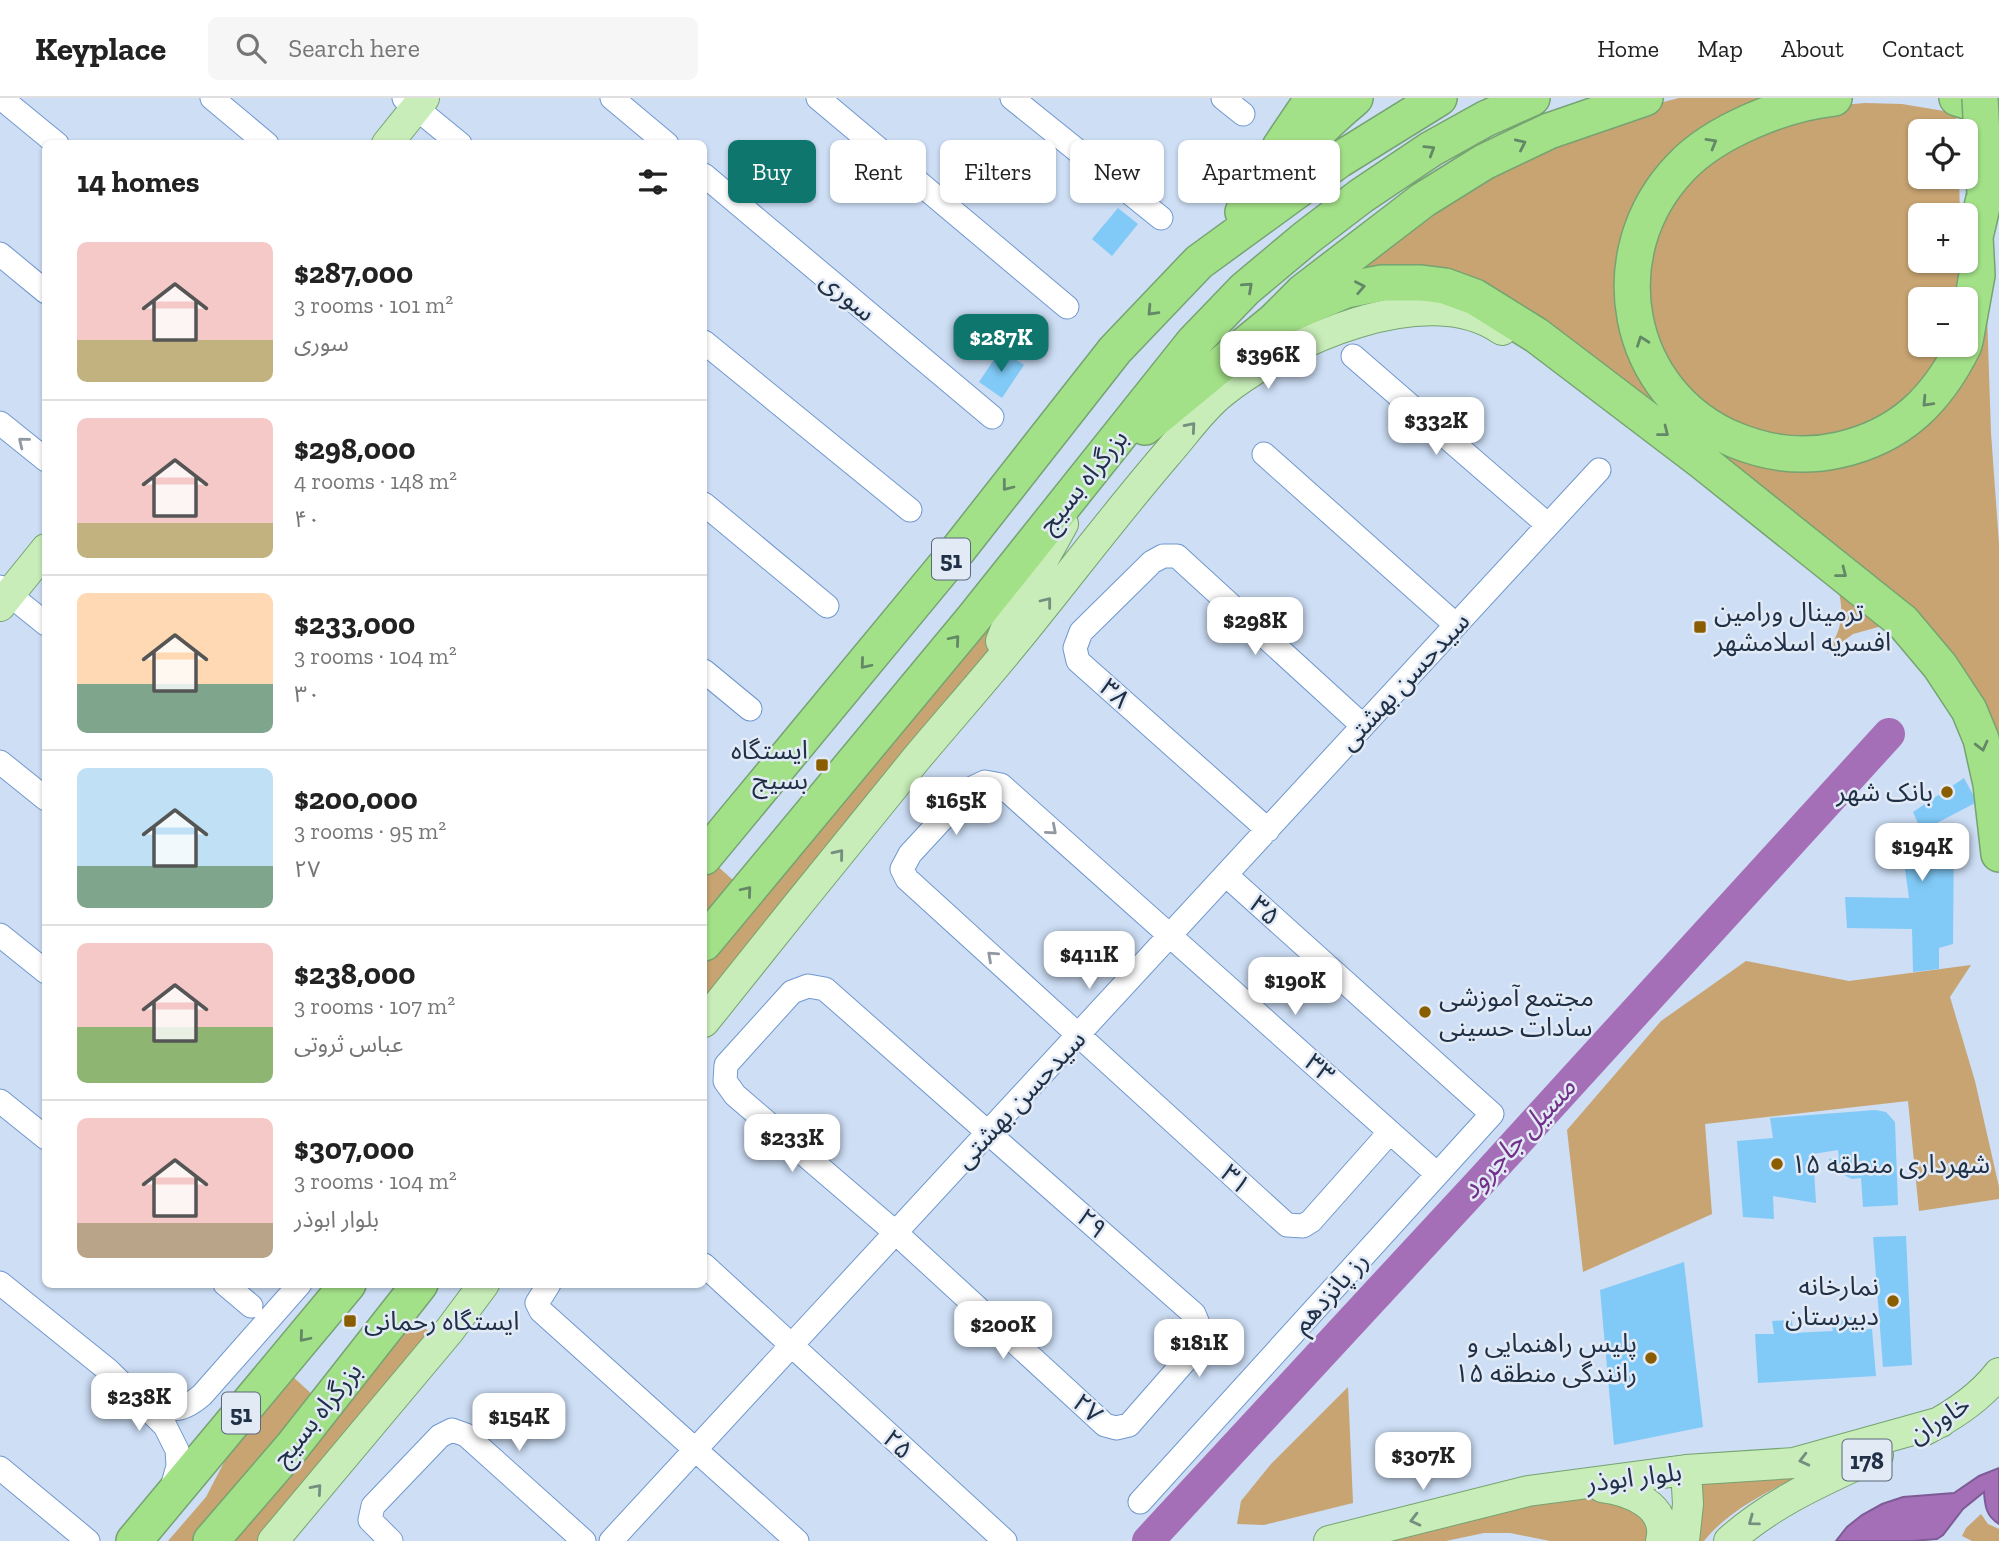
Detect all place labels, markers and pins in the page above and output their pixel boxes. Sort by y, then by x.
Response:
pin: $287K [952,314,1050,374]
pin: $396K [1219,331,1317,391]
pin: $332K [1387,398,1485,457]
place label: ترمینال ورامین افسریه اسلامشهر [1713,596,1891,658]
pin: $298K [1206,598,1304,657]
marker: ترمینال ورامین افسریه اسلامشهر [1692,619,1708,635]
place label: ایستگاه بسیج [731,734,808,800]
marker: ایستگاه بسیج [814,757,830,773]
place label: بانک شهر [1835,776,1933,808]
pin: $165K [907,778,1005,837]
marker: بانک شهر [1939,784,1955,800]
pin: $194K [1873,824,1971,883]
pin: $411K [1040,932,1138,991]
pin: $190K [1246,958,1344,1017]
place label: مجتمع آموزشی سادات حسینی [1439,981,1594,1043]
marker: مجتمع آموزشی سادات حسینی [1417,1004,1433,1020]
pin: $233K [743,1114,841,1174]
place label: شهرداری منطقه ۱۵ [1791,1148,1990,1180]
marker: شهرداری منطقه ۱۵ [1769,1156,1785,1172]
place label: نمارخانه دبیرستان [1785,1270,1879,1332]
marker: نمارخانه دبیرستان [1885,1293,1901,1309]
pin: $200K [954,1302,1052,1361]
place label: ایستگاه رحمانی [364,1305,520,1337]
marker: ایستگاه رحمانی [342,1313,358,1329]
pin: $181K [1150,1320,1248,1379]
place label: پلیس راهنمایی و رانندگی منطقه ۱۵ [1454,1327,1637,1389]
marker: پلیس راهنمایی و رانندگی منطقه ۱۵ [1643,1350,1659,1366]
pin: $238K [90,1374,188,1433]
pin: $154K [470,1394,568,1453]
pin: $307K [1374,1432,1472,1492]

